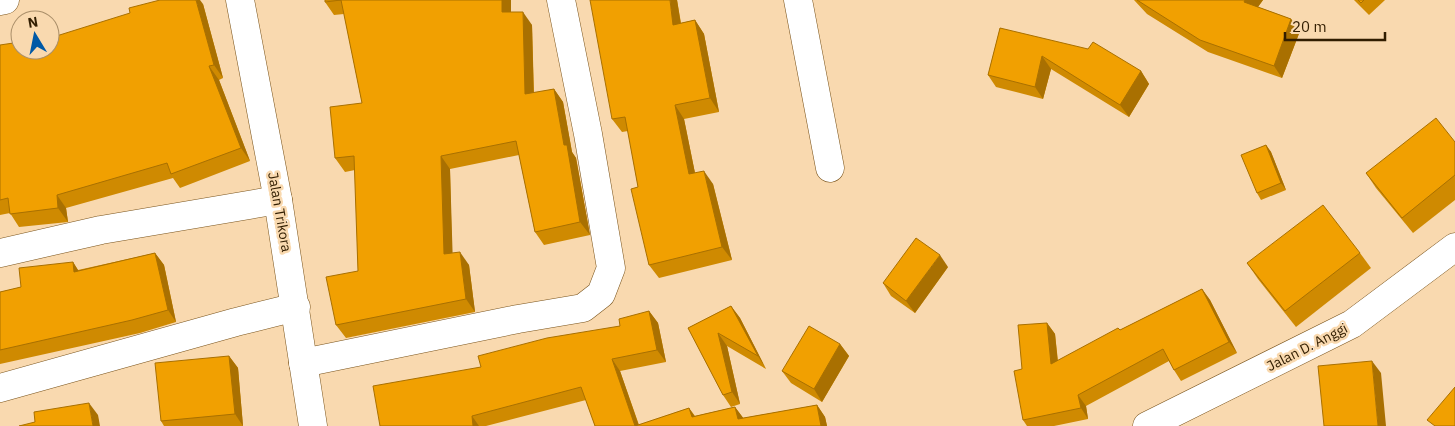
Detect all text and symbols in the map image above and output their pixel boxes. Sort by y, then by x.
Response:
north arrow [10,10,60,60]
scale bar [1285,10,1385,42]
text: N [26,12,39,32]
text: 20 m [1292,17,1327,36]
street label: Jalan Trikora [264,171,296,254]
street label: Jalan D. Anggi [1263,319,1351,375]

